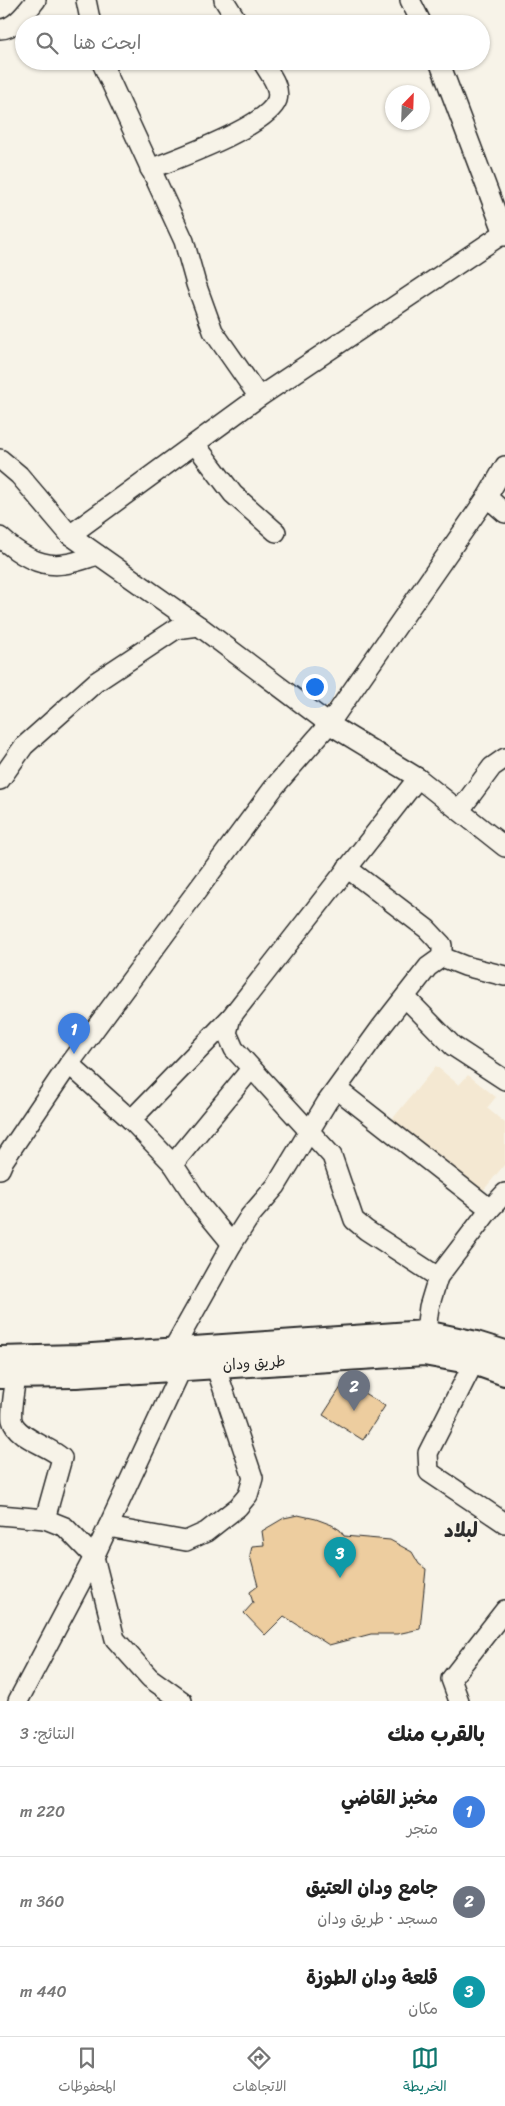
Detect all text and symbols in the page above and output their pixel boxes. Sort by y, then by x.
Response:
search box [15,15,490,70]
text: ابحث هنا [73,26,141,59]
icon: search [33,29,61,57]
north arrow [385,85,430,130]
your location [302,674,328,700]
pin: 1 [58,1013,90,1054]
street label: طريق ودان [222,1348,286,1378]
pin: 2 [338,1370,370,1411]
district label: لبلاد [444,1513,478,1548]
pin: 3 [324,1537,356,1578]
text: بالقرب منك [387,1715,485,1753]
text: النتائج: 3 [20,1719,75,1748]
text: مخبز القاضي [341,1781,438,1814]
text: 220 m [20,1797,65,1826]
text: 1 [466,1797,472,1826]
text: متجر [407,1814,438,1843]
text: جامع ودان العتيق [306,1871,438,1904]
text: 360 m [20,1887,64,1916]
text: 2 [464,1887,474,1916]
text: مسجد · طريق ودان [317,1904,438,1933]
text: قلعة ودان الطوزة [306,1961,438,1994]
text: 440 m [20,1977,67,2006]
text: 3 [465,1977,473,2006]
text: مكان [408,1994,438,2023]
tab: المحفوظات [58,2044,116,2099]
tab: الاتجاهات [232,2044,287,2099]
tab: الخريطة [403,2044,447,2099]

